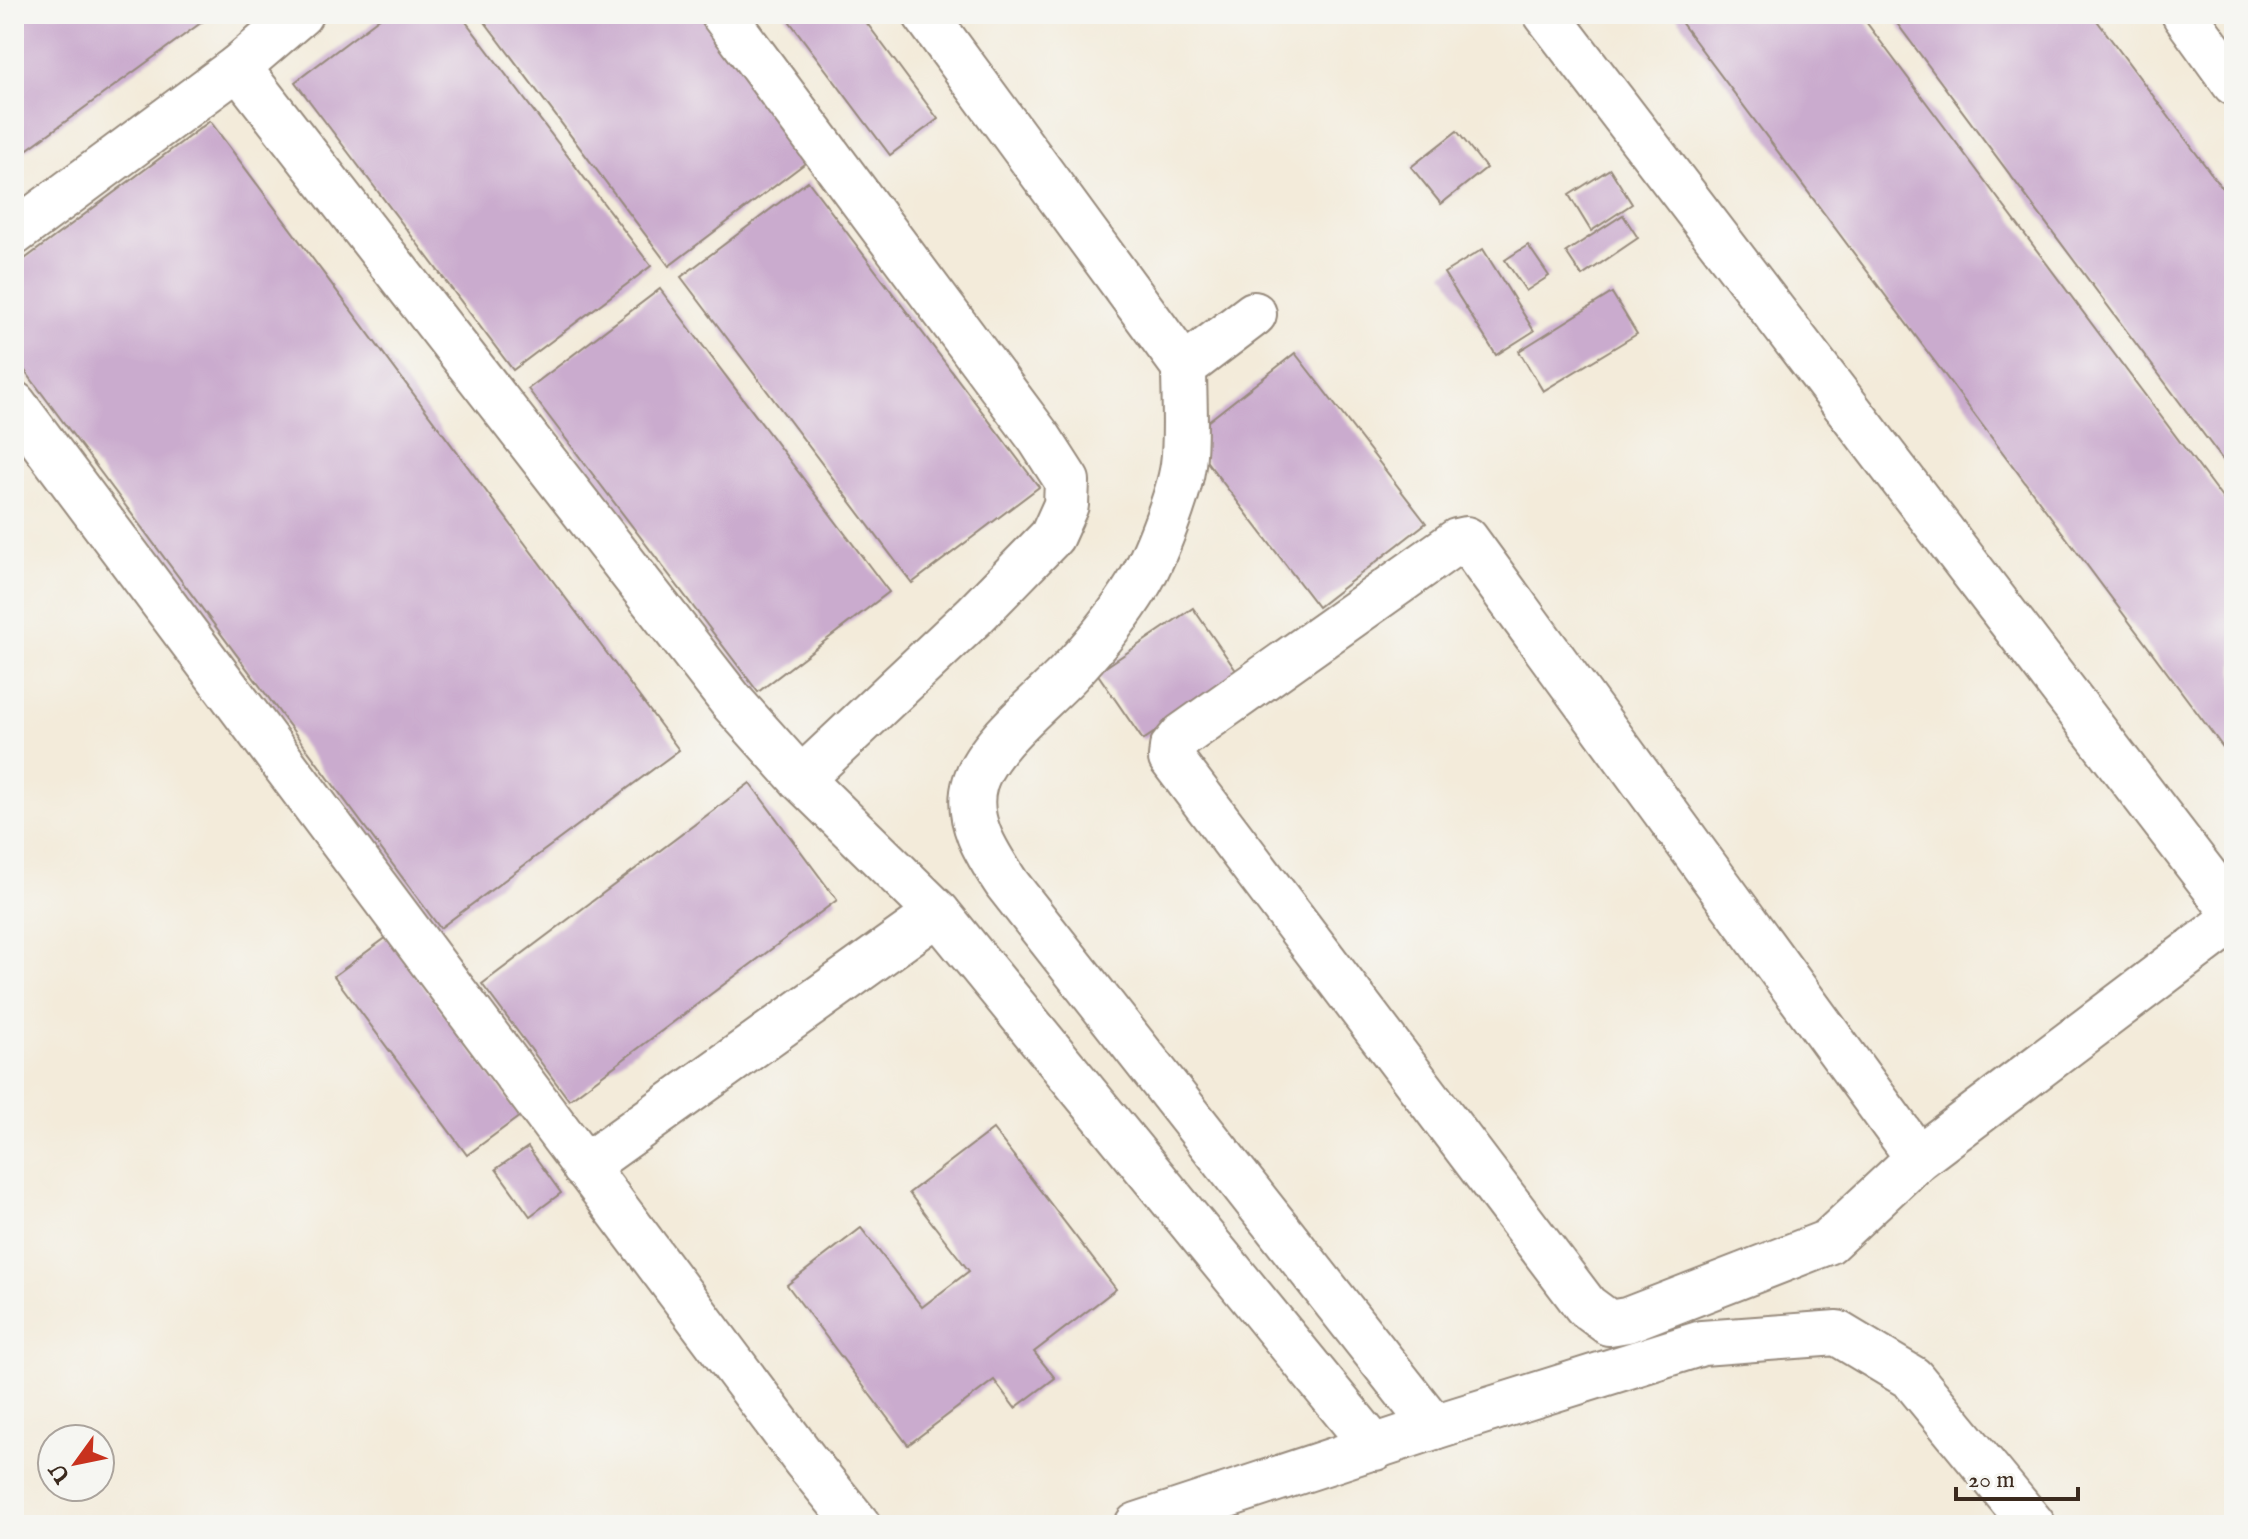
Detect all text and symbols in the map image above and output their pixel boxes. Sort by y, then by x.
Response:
north arrow [36,1423,116,1503]
scale bar [1956,1451,2078,1501]
text: U [43,1456,78,1489]
text: 20 m [1968,1465,2015,1496]

